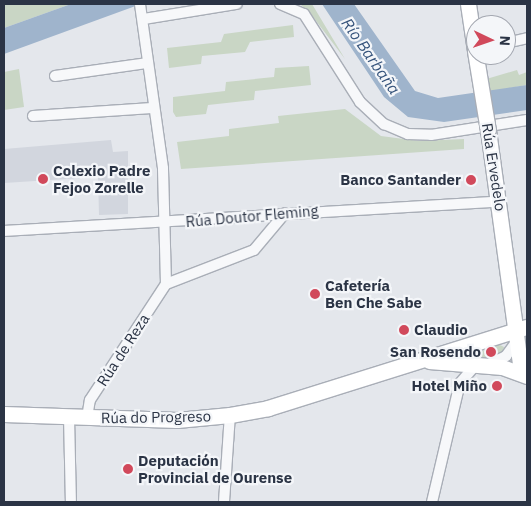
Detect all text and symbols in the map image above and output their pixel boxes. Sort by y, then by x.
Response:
water label: Río Barbaña [338,14,404,98]
north arrow [466,15,516,65]
text: N [496,35,514,46]
street label: Rúa Ervedelo [478,122,510,212]
place label: Colexio Padre Fejoo Zorelle [53,161,150,196]
place label: Banco Santander [340,171,461,189]
marker: Colexio Padre Fejoo Zorelle [37,173,49,185]
marker: Banco Santander [465,174,477,186]
street label: Rúa Doutor Fleming [185,201,319,231]
place label: Cafetería Ben Che Sabe [325,276,422,311]
marker: Cafetería Ben Che Sabe [309,288,321,300]
street label: Rúa de Reza [93,310,153,390]
place label: Claudio [414,321,468,339]
marker: Claudio [398,324,410,336]
place label: San Rosendo [390,343,481,361]
marker: San Rosendo [485,346,497,358]
place label: Hotel Miño [412,377,487,395]
marker: Hotel Miño [491,380,503,392]
street label: Rúa do Progreso [101,407,211,427]
place label: Deputación Provincial de Ourense [138,451,292,486]
marker: Deputación Provincial de Ourense [122,463,134,475]

